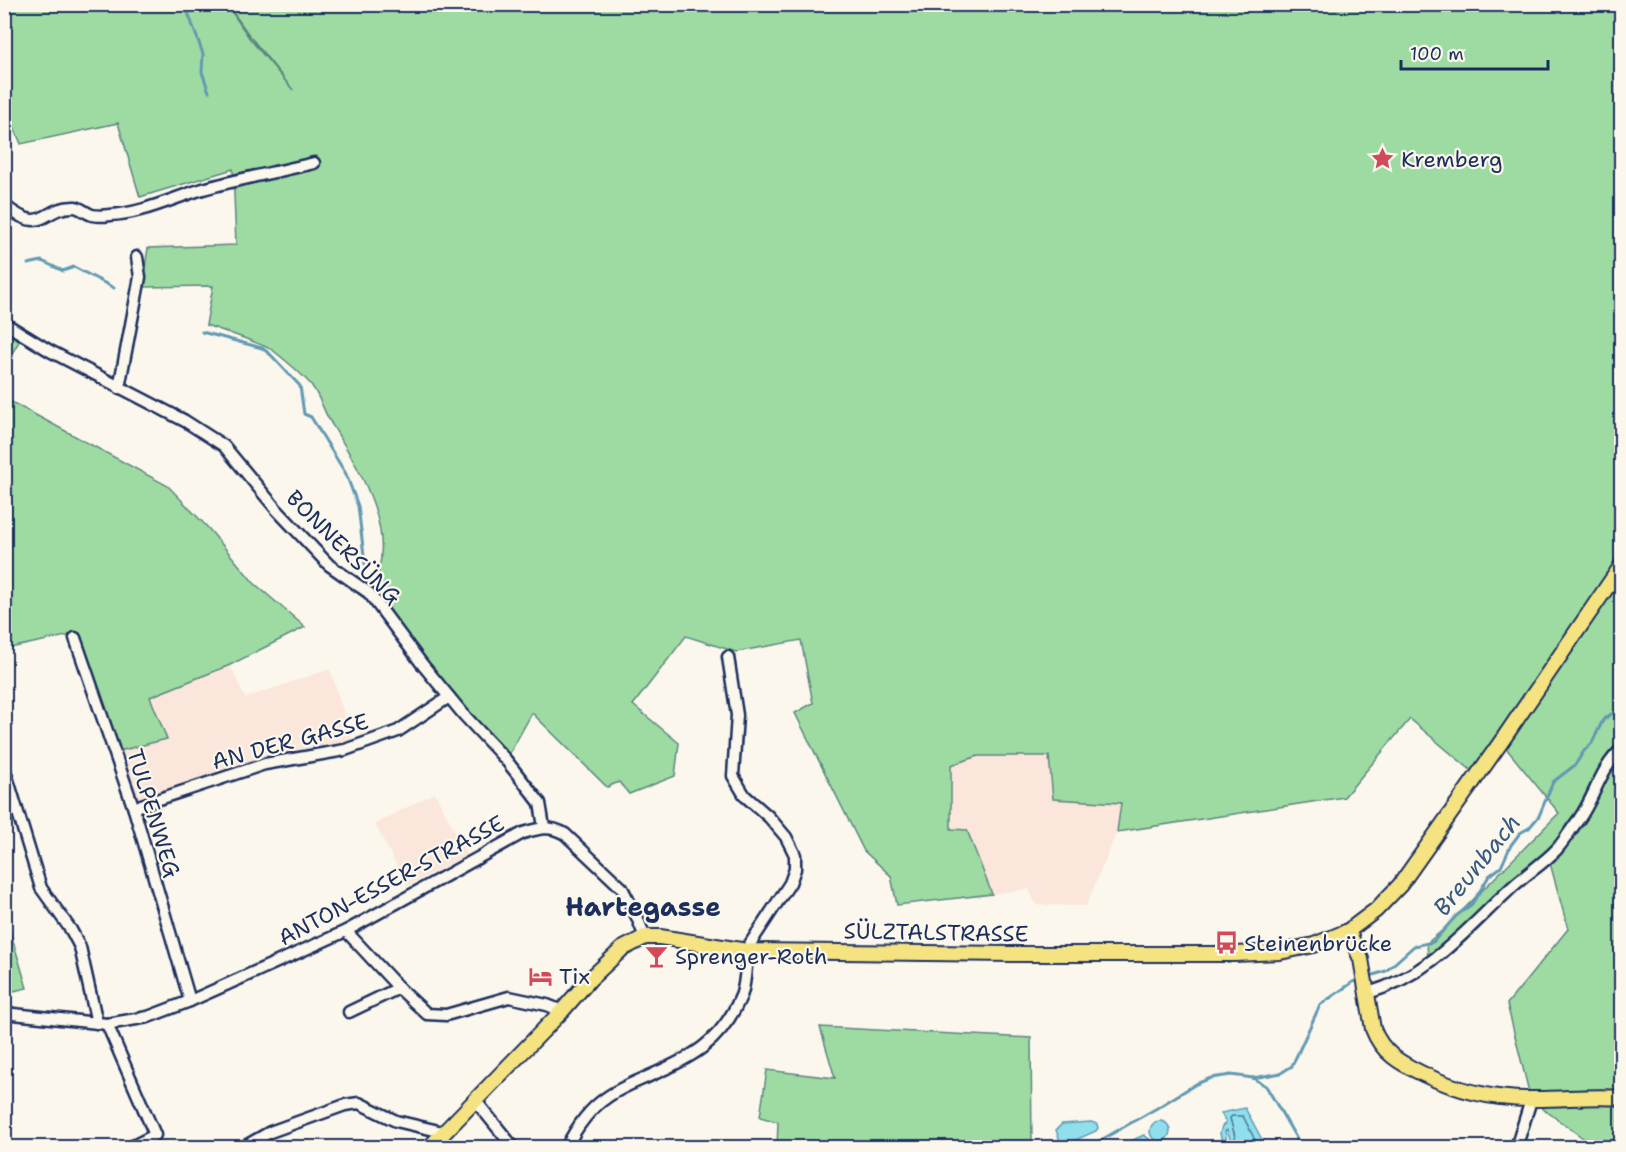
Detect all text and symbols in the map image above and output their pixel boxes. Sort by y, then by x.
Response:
scale bar [1401,33,1548,71]
text: 100 m [1410,42,1464,66]
place label: Kremberg [1401,145,1502,174]
place icon: Kremberg [1370,146,1396,172]
street label: BONNERSÜNG [280,484,407,611]
street label: AN DER GASSE [209,707,372,776]
street label: TULPENWEG [120,745,187,881]
water label: Breunbach [1426,807,1528,923]
street label: ANTON-ESSER-STRASSE [273,808,509,952]
district label: Hartegasse [565,889,721,924]
street label: SÜLZTALSTRASSE [843,916,1029,949]
place label: Steinenbrücke [1244,929,1392,958]
bus stop icon: Steinenbrücke [1213,930,1239,956]
place label: Sprenger-Roth [675,942,828,971]
bar icon: Sprenger-Roth [644,943,670,969]
place label: Tix [559,962,590,991]
hotel icon: Tix [528,963,554,989]

